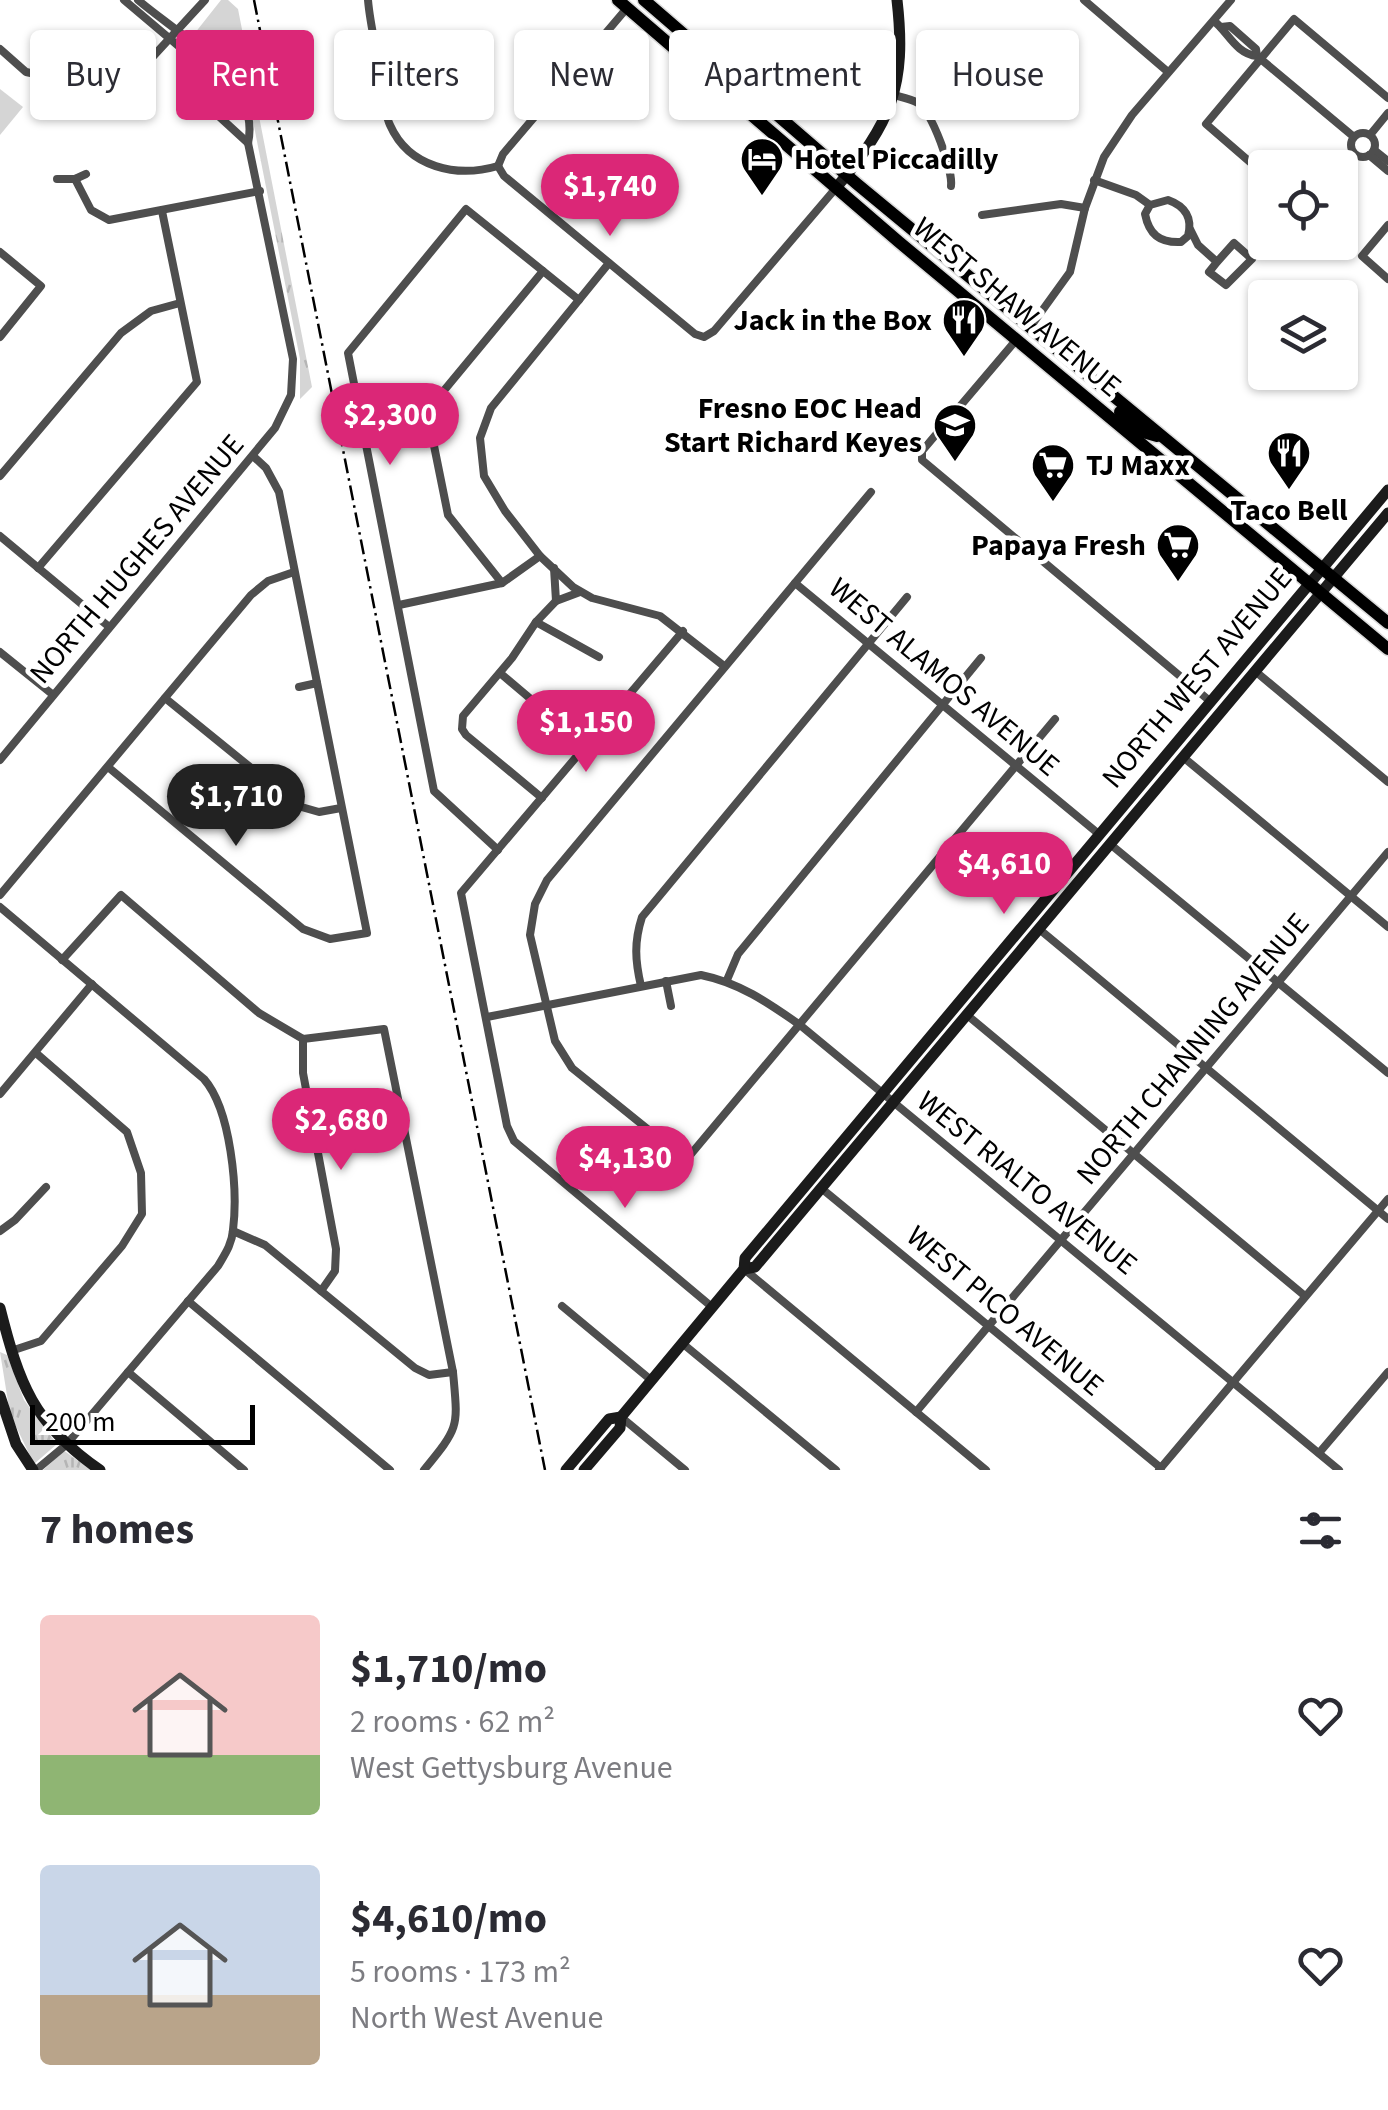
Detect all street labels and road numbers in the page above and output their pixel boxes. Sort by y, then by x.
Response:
street label: WEST SHAW AVENUE [904,207,1130,407]
street label: NORTH HUGHES AVENUE [20,425,254,693]
street label: NORTH WEST AVENUE [1092,558,1302,798]
street label: WEST ALAMOS AVENUE [819,567,1069,787]
street label: NORTH CHANNING AVENUE [1066,904,1320,1194]
street label: WEST RIALTO AVENUE [908,1081,1146,1285]
street label: WEST PICO AVENUE [897,1216,1113,1406]

